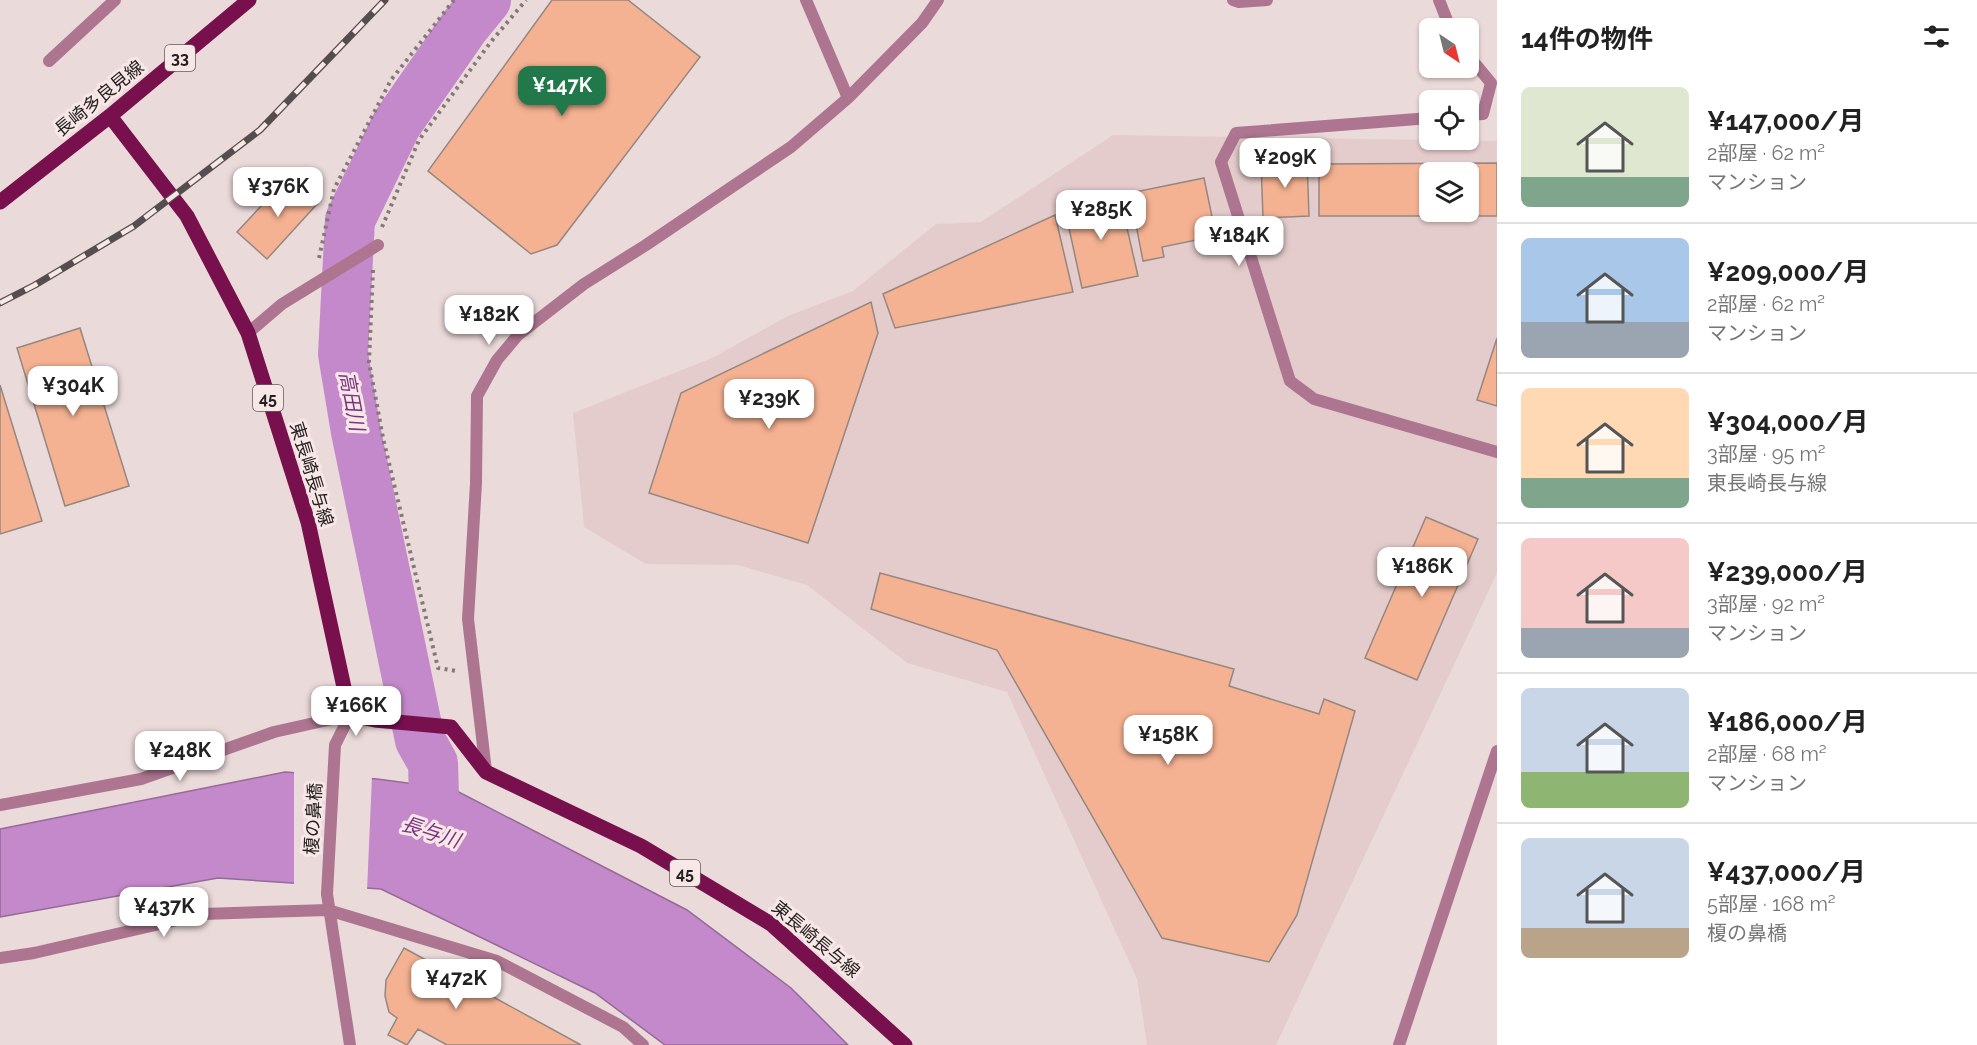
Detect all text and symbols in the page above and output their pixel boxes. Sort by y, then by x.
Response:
north arrow [1419,18,1479,78]
map controls [1419,18,1479,222]
icon: filters [1920,20,1953,53]
text: 14件の物件 [1521,24,1653,54]
road number: 33 [165,45,195,71]
street label: 長崎多良見線 [50,56,148,140]
pin: ¥147K [520,66,604,117]
text: ¥147K [532,73,592,97]
button: locate [1419,90,1479,150]
text: ¥147,000/月 [1707,106,1864,136]
icon: home [1569,111,1641,183]
pin: ¥209K [1243,138,1327,189]
text: 2部屋 · 62 m² [1707,141,1825,165]
text: ¥209K [1254,145,1316,169]
button: layers [1419,162,1479,222]
pin: ¥376K [236,167,320,218]
text: マンション [1707,170,1807,194]
text: ¥376K [247,174,309,198]
pin: ¥285K [1059,190,1143,241]
text: ¥285K [1070,197,1132,221]
pin: ¥184K [1197,216,1281,267]
text: ¥184K [1209,223,1270,247]
text: ¥209,000/月 [1707,257,1869,287]
icon: home [1569,262,1641,334]
text: 2部屋 · 62 m² [1707,292,1825,316]
pin: ¥182K [447,295,531,346]
text: ¥182K [459,302,519,326]
text: マンション [1707,321,1807,345]
pin: ¥304K [31,366,115,417]
water label: 高田川 [334,369,370,435]
text: ¥304K [42,373,104,397]
pin: ¥239K [727,379,811,430]
road number: 45 [253,385,283,411]
text: ¥239K [738,386,800,410]
text: ¥304,000/月 [1707,407,1869,437]
icon: home [1569,412,1641,484]
street label: 東長崎長与線 [286,419,338,529]
text: 3部屋 · 95 m² [1707,442,1826,466]
text: 東長崎長与線 [1707,471,1827,495]
pin: ¥186K [1380,547,1464,598]
text: ¥186K [1391,554,1453,578]
text: ¥239,000/月 [1707,557,1868,587]
icon: home [1569,562,1641,634]
text: 3部屋 · 92 m² [1707,592,1825,616]
text: マンション [1707,621,1807,645]
pin: ¥166K [314,686,398,737]
text: ¥166K [325,693,387,717]
text: ¥186,000/月 [1707,707,1868,737]
icon: home [1569,712,1641,784]
pin: ¥158K [1126,715,1210,766]
text: ¥158K [1138,722,1198,746]
pin: ¥248K [138,731,222,782]
text: ¥248K [149,738,211,762]
text: 2部屋 · 68 m² [1707,742,1827,766]
text: マンション [1707,771,1807,795]
street label: 榎の鼻橋 [301,782,325,856]
water label: 長与川 [399,811,465,853]
text: ¥437,000/月 [1707,857,1866,887]
road number: 45 [670,860,700,886]
icon: home [1569,862,1641,934]
pin: ¥437K [122,887,206,938]
text: 5部屋 · 168 m² [1707,892,1836,916]
text: ¥437K [133,894,195,918]
street label: 東長崎長与線 [768,896,864,982]
text: 榎の鼻橋 [1707,921,1787,945]
pin: ¥472K [414,959,498,1010]
text: ¥472K [425,966,487,990]

